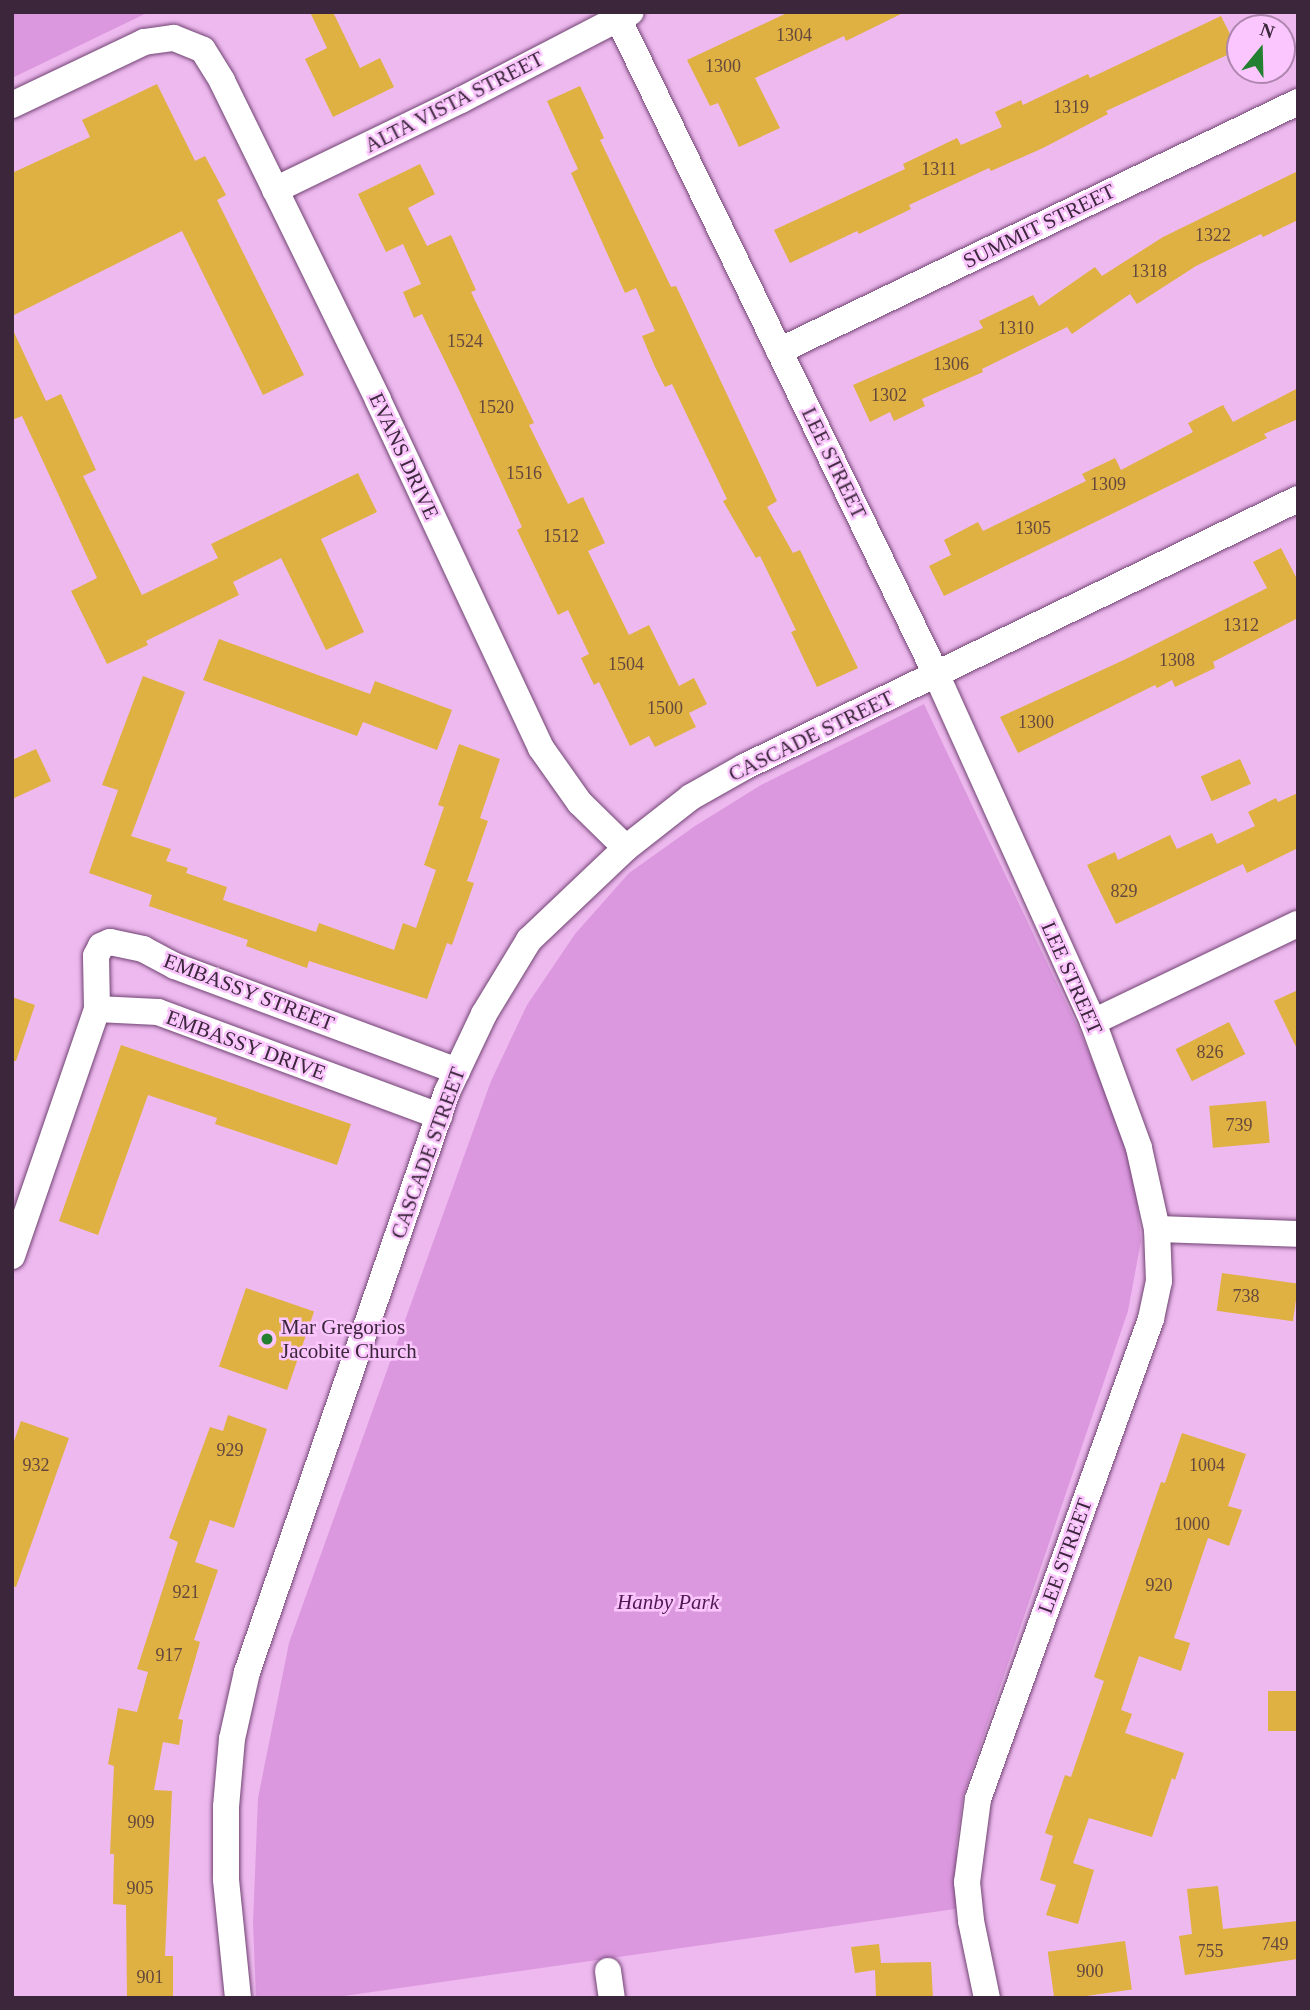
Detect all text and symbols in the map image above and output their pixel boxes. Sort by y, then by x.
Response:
north arrow [1226,14,1296,84]
text: N [1257,18,1277,43]
house number: 1304 [776,24,812,46]
street label: ALTA VISTA STREET [359,45,549,159]
house number: 1300 [705,55,741,77]
house number: 1319 [1053,96,1089,118]
house number: 1311 [921,158,957,180]
street label: SUMMIT STREET [959,178,1119,274]
house number: 1322 [1195,224,1231,246]
house number: 1318 [1131,260,1167,282]
house number: 1310 [998,317,1034,339]
house number: 1524 [447,330,483,352]
house number: 1306 [933,353,969,375]
house number: 1302 [871,384,907,406]
street label: EVANS DRIVE [364,389,444,523]
house number: 1520 [478,396,514,418]
street label: LEE STREET [796,403,872,523]
house number: 1516 [506,462,542,484]
house number: 1309 [1090,473,1126,495]
house number: 1305 [1015,517,1051,539]
house number: 1512 [543,525,579,547]
house number: 1312 [1223,614,1259,636]
house number: 1308 [1159,649,1195,671]
house number: 1504 [608,653,644,675]
street label: CASCADE STREET [724,685,898,787]
house number: 1500 [647,697,683,719]
house number: 1300 [1018,711,1054,733]
house number: 829 [1111,880,1138,902]
street label: LEE STREET [1036,918,1108,1038]
street label: EMBASSY STREET [160,948,338,1036]
street label: EMBASSY DRIVE [162,1004,330,1086]
house number: 826 [1196,1041,1224,1063]
street label: CASCADE STREET [385,1064,471,1242]
house number: 739 [1226,1114,1252,1136]
house number: 738 [1232,1285,1260,1307]
place label: Mar Gregorios Jacobite Church [281,1314,417,1364]
marker: Mar Gregorios Jacobite Church [259,1331,275,1347]
house number: 929 [216,1439,244,1461]
house number: 932 [22,1454,50,1476]
house number: 1004 [1189,1454,1225,1476]
street label: LEE STREET [1033,1495,1097,1617]
house number: 1000 [1174,1513,1210,1535]
house number: 920 [1146,1574,1172,1596]
house number: 921 [173,1581,200,1603]
park label: Hanby Park [617,1589,719,1615]
house number: 917 [156,1644,182,1666]
house number: 909 [128,1811,154,1833]
house number: 905 [126,1877,154,1899]
house number: 749 [1262,1933,1288,1955]
house number: 755 [1196,1940,1224,1962]
house number: 900 [1077,1960,1104,1982]
house number: 901 [136,1966,163,1988]

